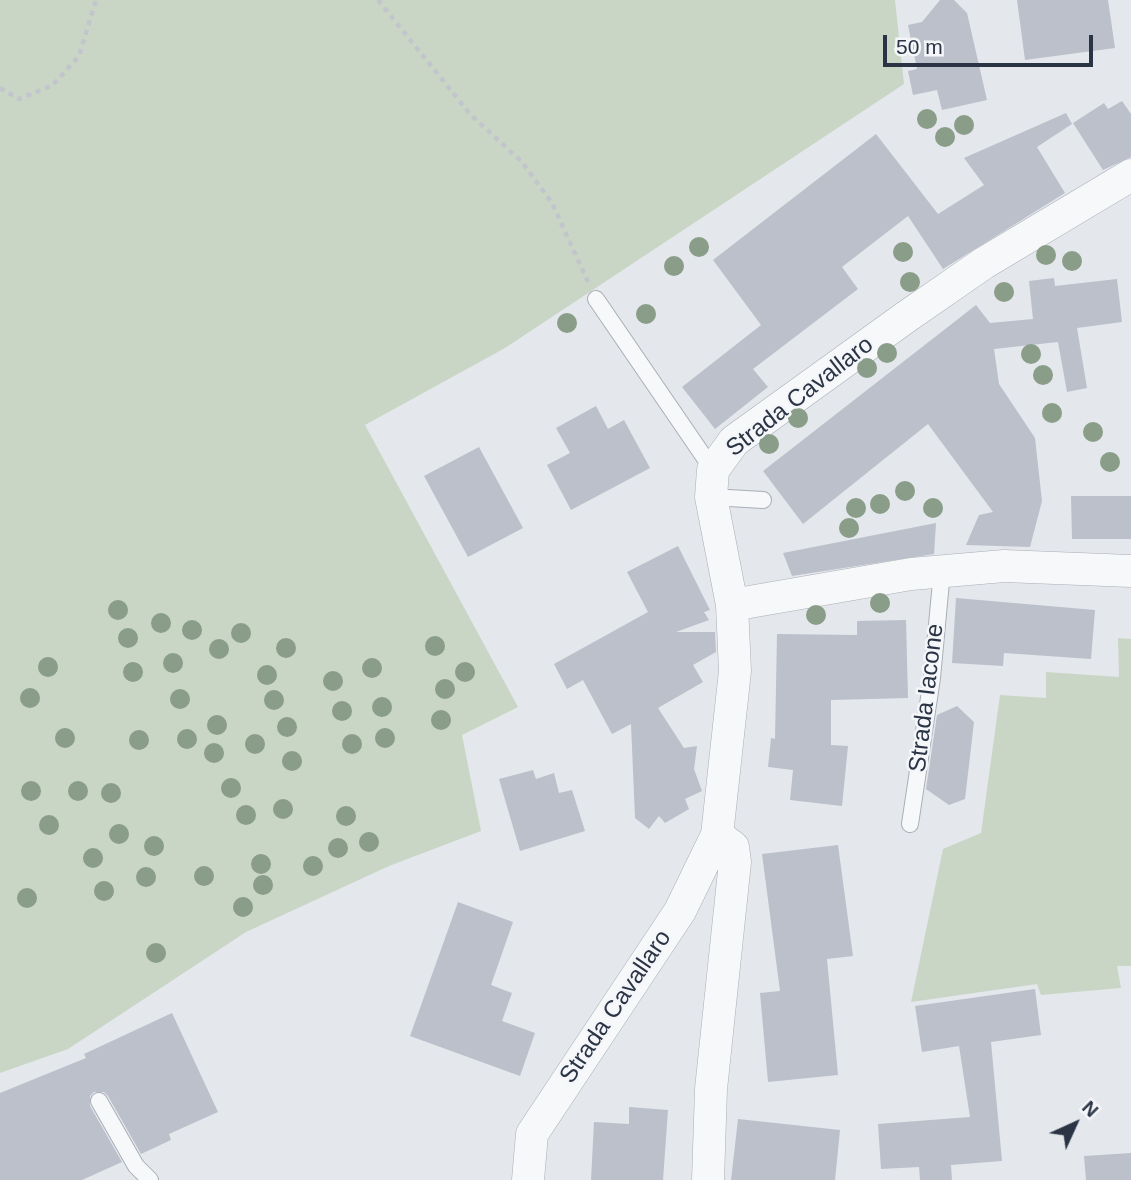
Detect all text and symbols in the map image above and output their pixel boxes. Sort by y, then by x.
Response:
scale bar [886,21,1096,65]
text: 50 m [896,35,943,58]
street label: Strada Cavallaro [721,331,879,463]
street label: Strada Iacone [904,622,950,774]
street label: Strada Cavallaro [554,925,678,1089]
north arrow [1040,1089,1110,1159]
text: N [1078,1097,1102,1121]

